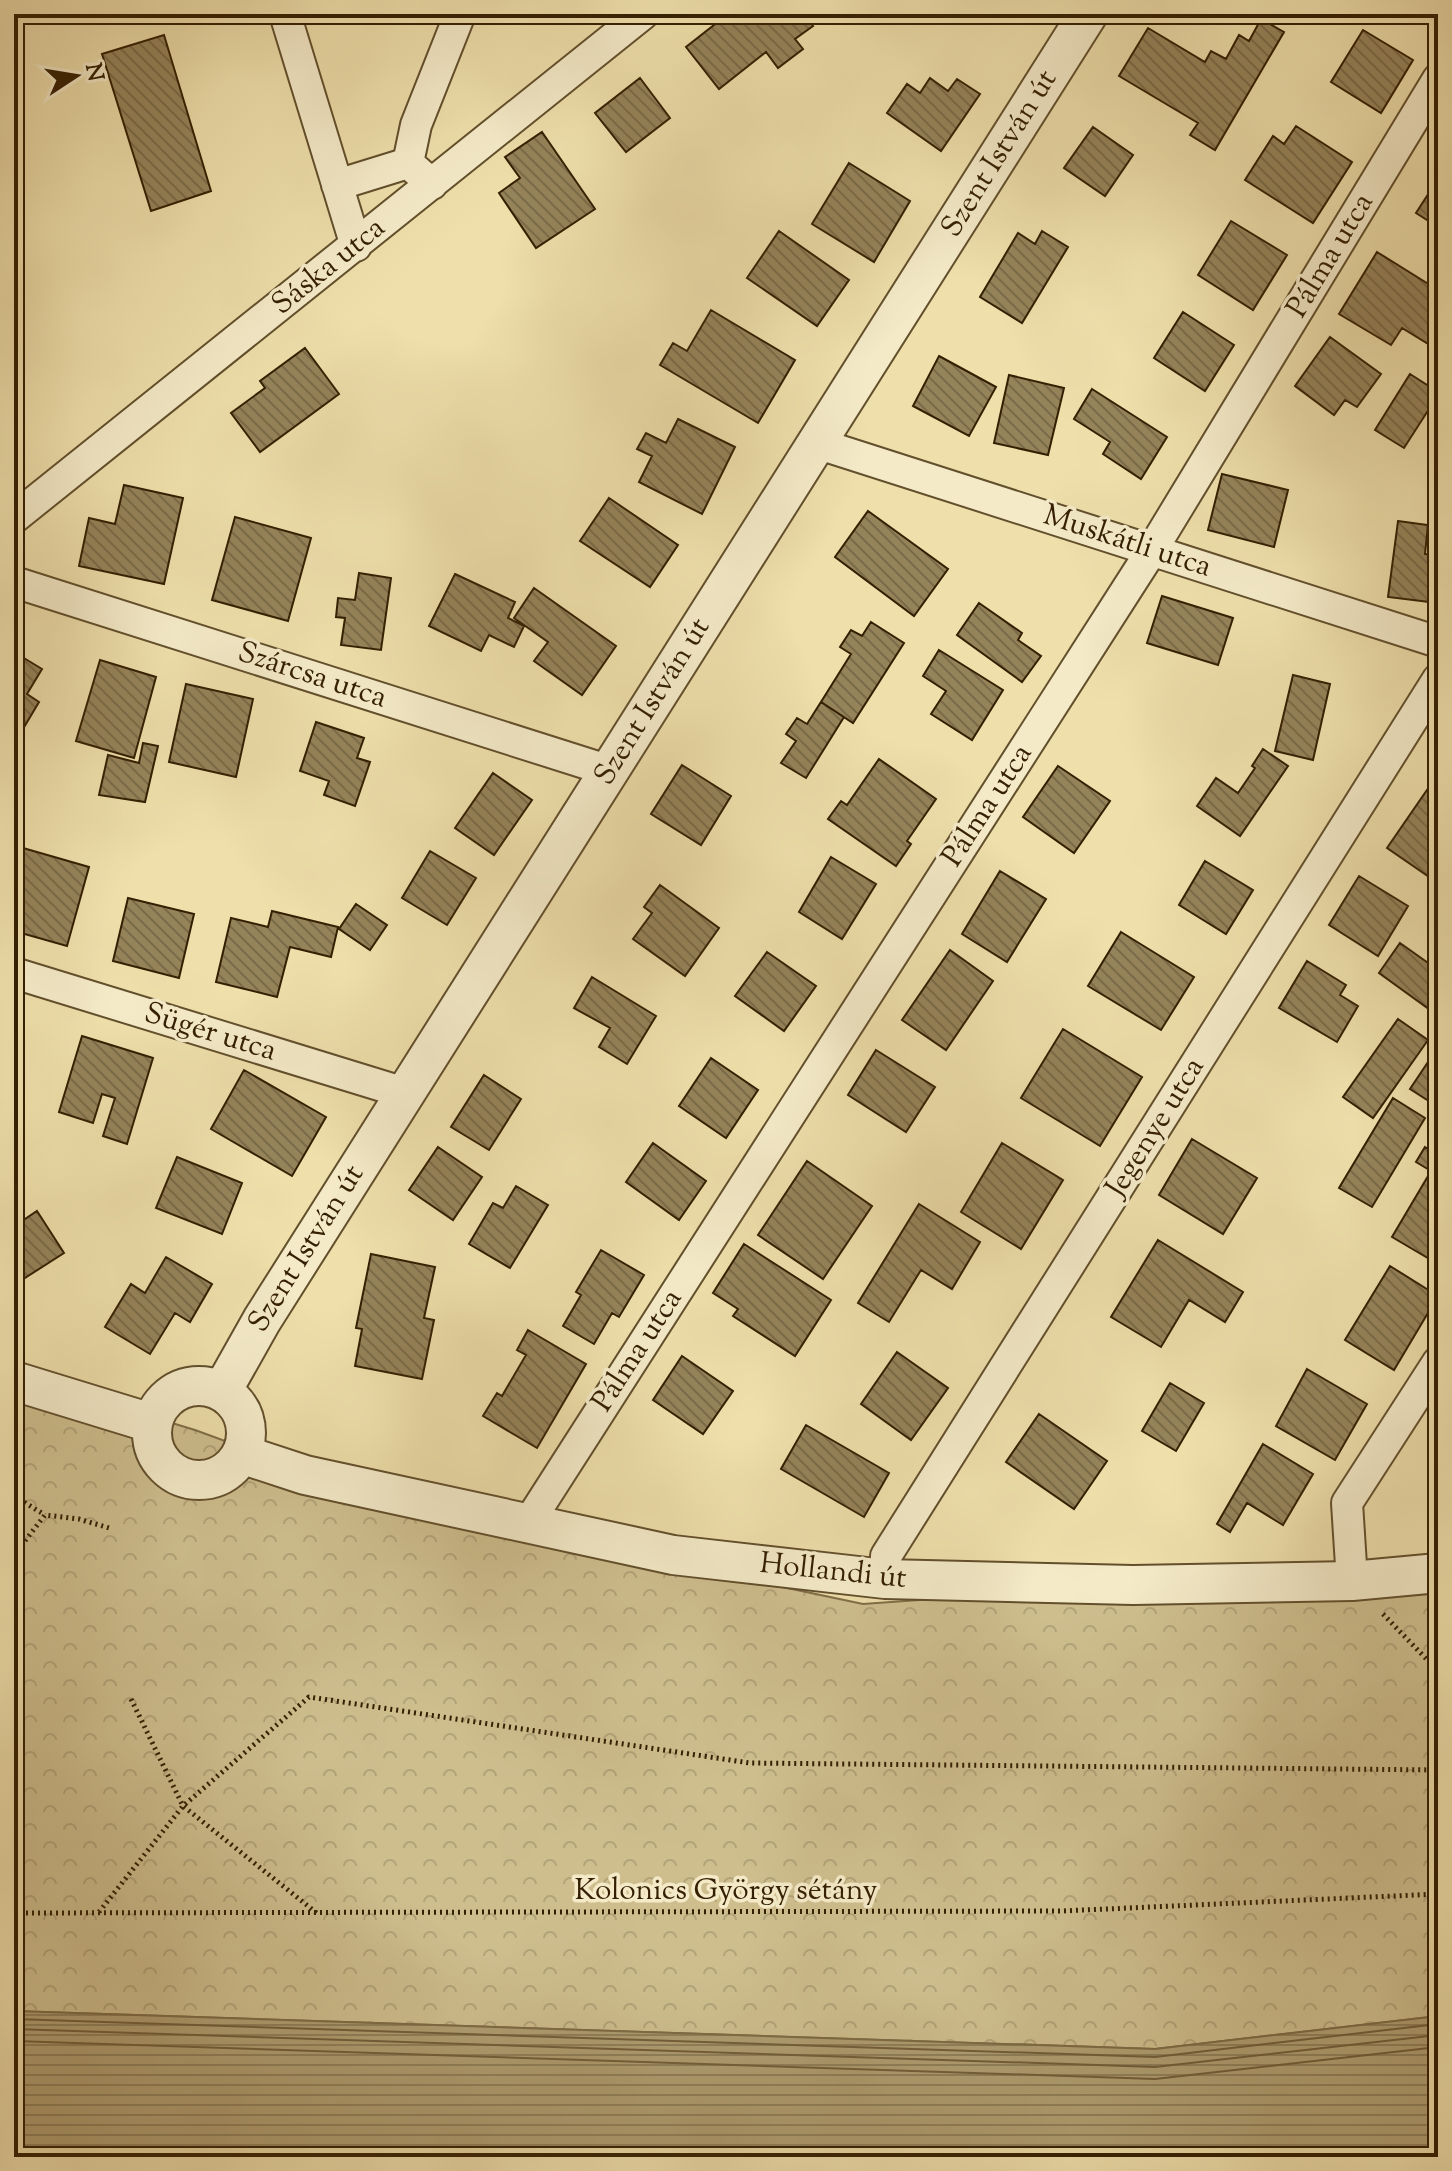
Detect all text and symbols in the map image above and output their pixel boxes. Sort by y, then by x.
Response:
north arrow [36,36,116,116]
text: N [75,61,110,85]
street label: Szent István út [931,62,1069,246]
street label: Pálma utca [1277,185,1385,327]
street label: Sáska utca [263,208,395,326]
street label: Muskátli utca [1037,495,1217,589]
street label: Szent István út [584,610,722,794]
street label: Szárcsa utca [232,632,392,720]
street label: Pálma utca [932,736,1044,876]
street label: Sügér utca [139,993,282,1074]
street label: Jegenye utca [1095,1050,1216,1208]
street label: Szent István út [238,1157,376,1341]
street label: Pálma utca [582,1281,694,1421]
street label: Hollandi út [757,1543,909,1601]
street label: Kolonics György sétány [574,1870,878,1913]

